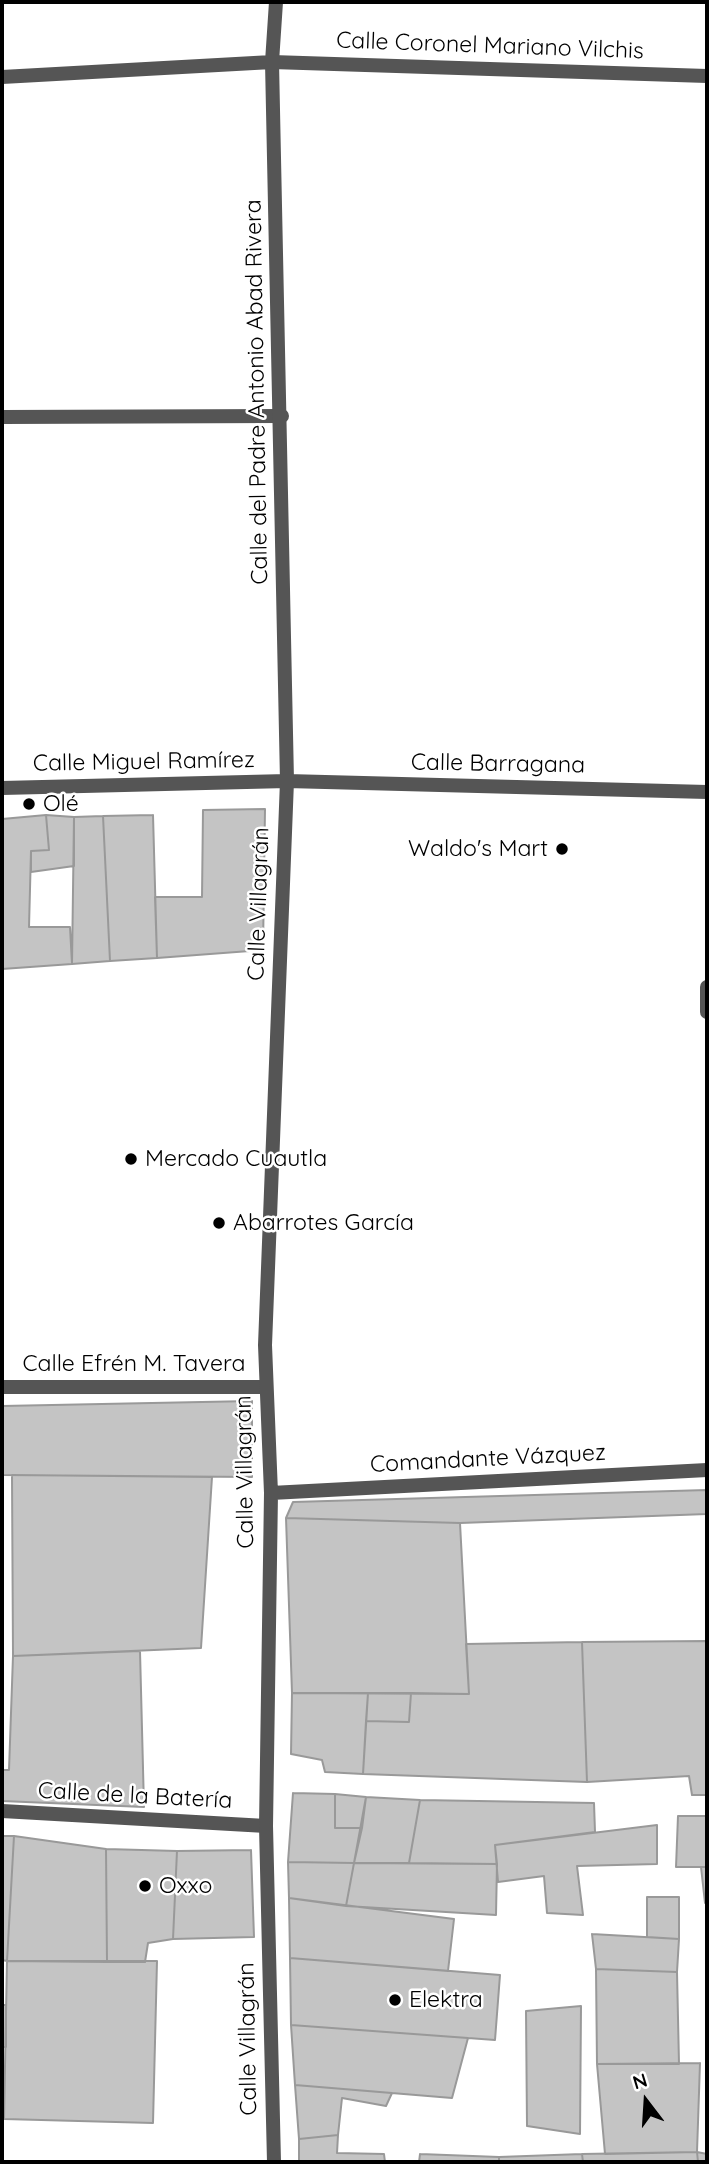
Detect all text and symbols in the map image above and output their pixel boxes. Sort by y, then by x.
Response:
street label: Calle Coronel Mariano Vilchis [336,27,644,65]
street label: Calle del Padre Antonio Abad Rivera [240,199,274,585]
street label: Calle Miguel Ramírez [33,746,255,778]
street label: Calle Barragana [411,749,585,779]
place label: Olé [43,790,79,818]
marker: Olé [21,796,37,812]
street label: Calle Villagrán [243,827,275,981]
place label: Waldo's Mart [408,835,548,863]
marker: Waldo's Mart [554,841,570,857]
place label: Mercado Cuautla [145,1145,327,1173]
marker: Mercado Cuautla [123,1151,139,1167]
place label: Abarrotes García [233,1209,414,1237]
marker: Abarrotes García [211,1215,227,1231]
street label: Calle Efrén M. Tavera [22,1350,246,1378]
street label: Calle Villagrán [230,1395,260,1549]
street label: Comandante Vázquez [369,1439,607,1479]
street label: Calle de la Batería [37,1777,233,1815]
place label: Oxxo [159,1872,212,1900]
marker: Oxxo [137,1878,153,1894]
street label: Calle Villagrán [233,1962,263,2116]
place label: Elektra [409,1986,483,2014]
marker: Elektra [387,1992,403,2008]
north arrow [611,2066,681,2136]
text: N [630,2067,650,2094]

